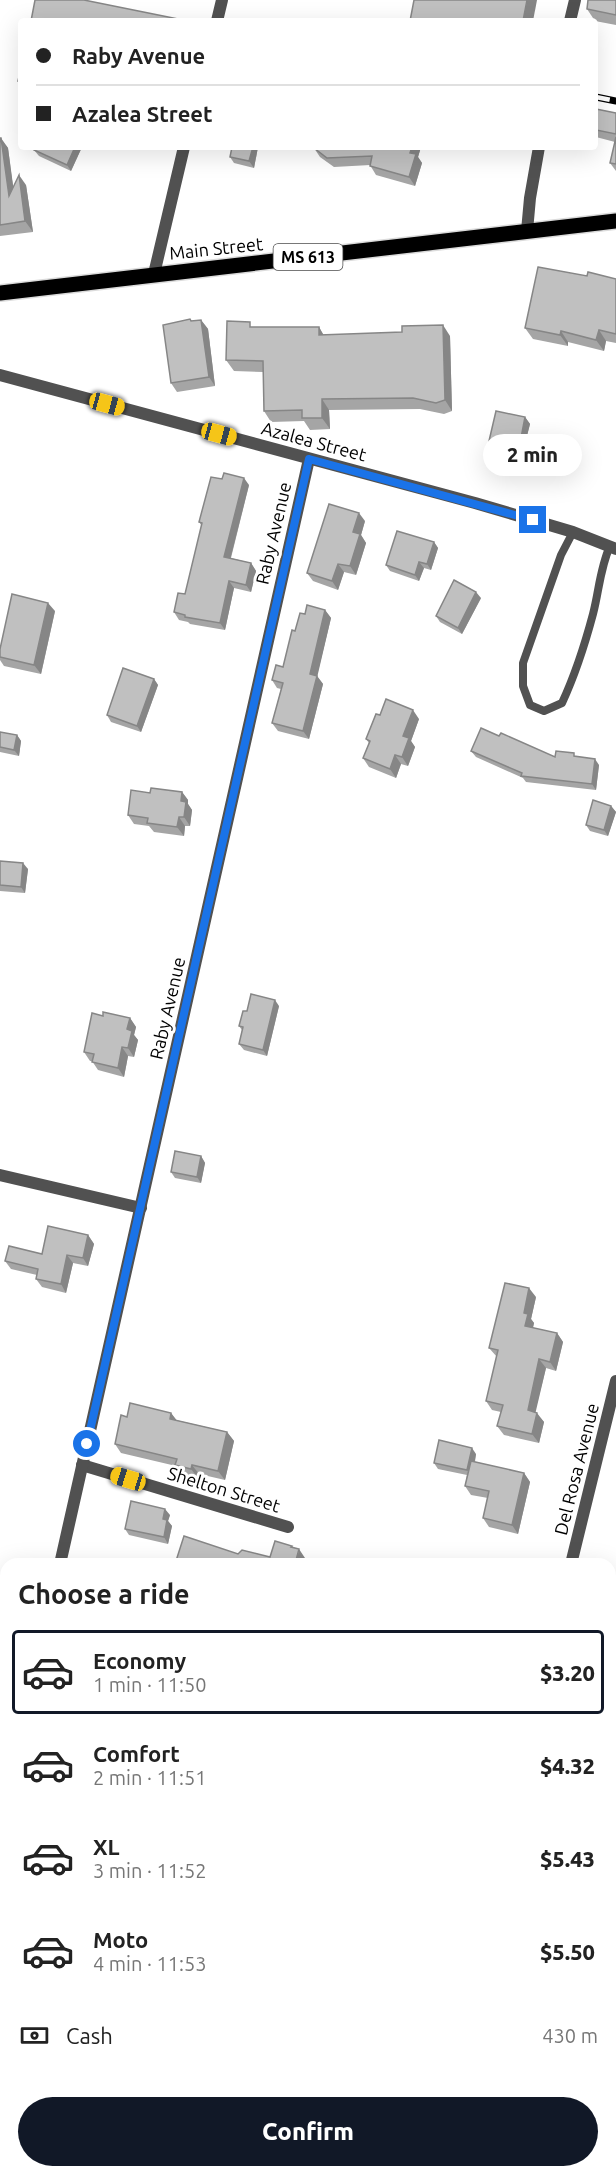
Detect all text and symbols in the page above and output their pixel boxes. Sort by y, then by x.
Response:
text: Raby Avenue [72,43,205,68]
text: Azalea Street [72,101,212,126]
street label: Main Street [168,233,264,263]
road number: MS 613 [274,244,342,270]
car [87,391,127,417]
street label: Azalea Street [259,417,369,465]
car [199,421,239,447]
callout: 2 min [484,433,582,475]
text: 2 min [507,443,558,466]
street label: Raby Avenue [252,480,294,586]
route end [519,506,546,533]
street label: Raby Avenue [146,955,188,1061]
street label: Del Rosa Avenue [550,1401,602,1537]
route start [73,1430,100,1457]
street label: Shelton Street [165,1462,283,1516]
car [108,1465,148,1493]
text: Choose a ride [18,1579,190,1609]
icon: car [21,1645,75,1699]
text: Economy [93,1648,186,1673]
text: $3.20 [540,1660,595,1685]
text: 1 min · 11:50 [93,1673,207,1696]
icon: car [21,1738,75,1792]
text: Comfort [93,1741,180,1766]
text: $4.32 [540,1753,595,1778]
text: 2 min · 11:51 [93,1766,207,1789]
icon: car [21,1831,75,1885]
text: XL [93,1834,120,1859]
text: $5.43 [540,1846,595,1871]
text: 3 min · 11:52 [93,1859,207,1882]
icon: car [21,1924,75,1978]
text: Moto [93,1927,148,1952]
text: $5.50 [540,1939,595,1964]
text: 4 min · 11:53 [93,1952,207,1975]
icon: cash [18,2019,51,2052]
text: Cash [66,2023,113,2048]
text: 430 m [542,2024,598,2047]
button: Confirm [18,2097,598,2166]

